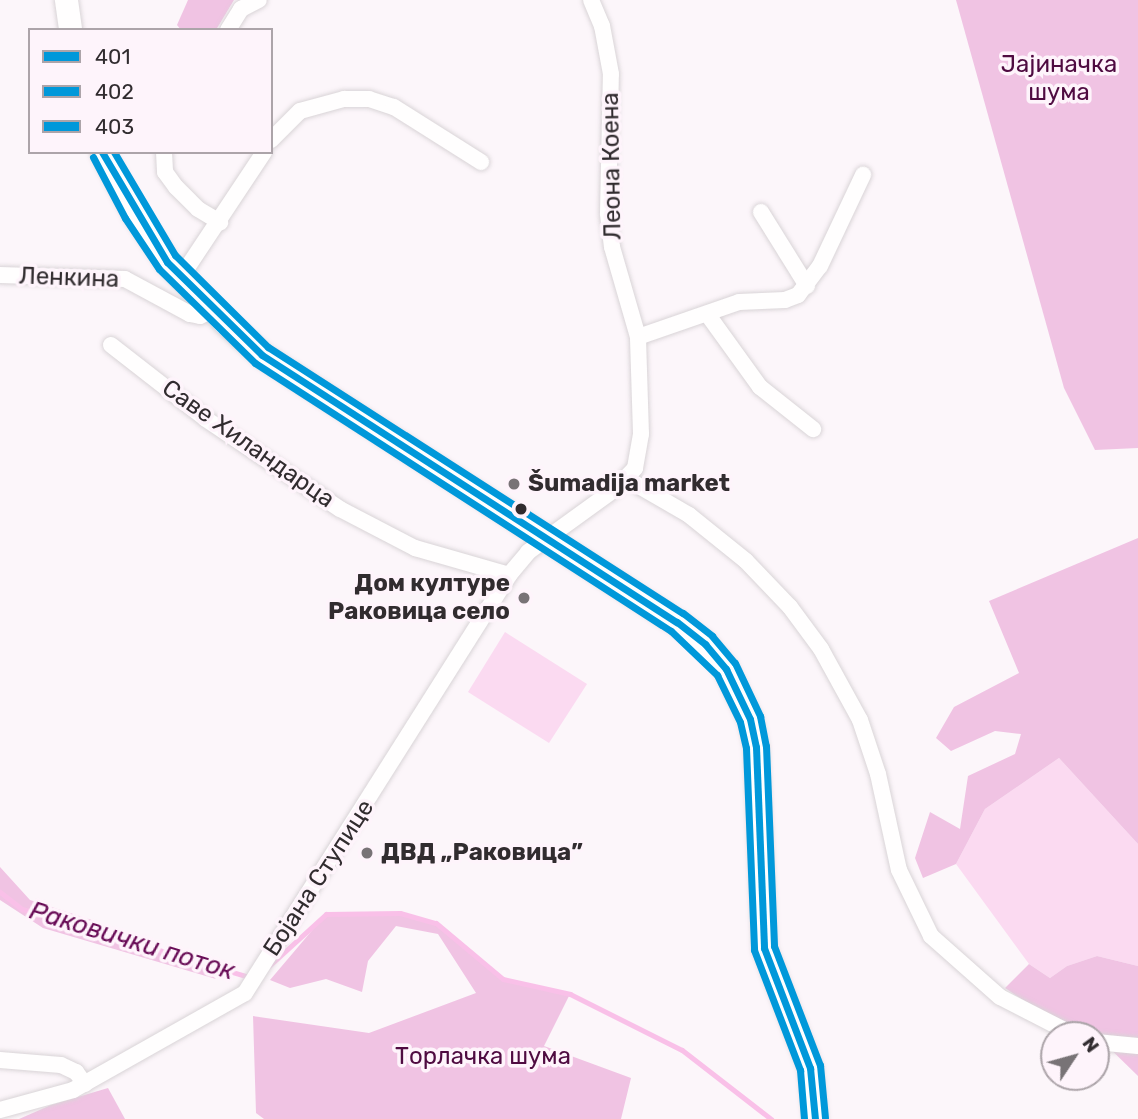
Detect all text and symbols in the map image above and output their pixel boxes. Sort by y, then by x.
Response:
legend [28,28,273,154]
text: 401 [95,44,130,69]
park label: Јајиначка шума [1001,51,1117,107]
text: 402 [95,79,134,104]
street label: Леона Коена [596,92,628,240]
text: 403 [95,114,134,139]
street label: Ленкина [18,262,120,294]
street label: Саве Хиландарца [156,374,340,514]
place label: Šumadija market [528,470,730,498]
marker: Šumadija market [506,476,522,492]
unlabelled marker [514,502,528,516]
place label: Дом културе Раковица село [328,570,510,626]
marker: Дом културе Раковица село [516,590,532,606]
street label: Бојана Ступице [258,794,380,962]
place label: ДВД „Раковица” [381,839,583,867]
marker: ДВД „Раковица” [359,845,375,861]
water label: Раковички поток [26,895,238,987]
north arrow [1040,1021,1110,1091]
text: N [1077,1032,1104,1057]
park label: Торлачка шума [395,1043,571,1071]

